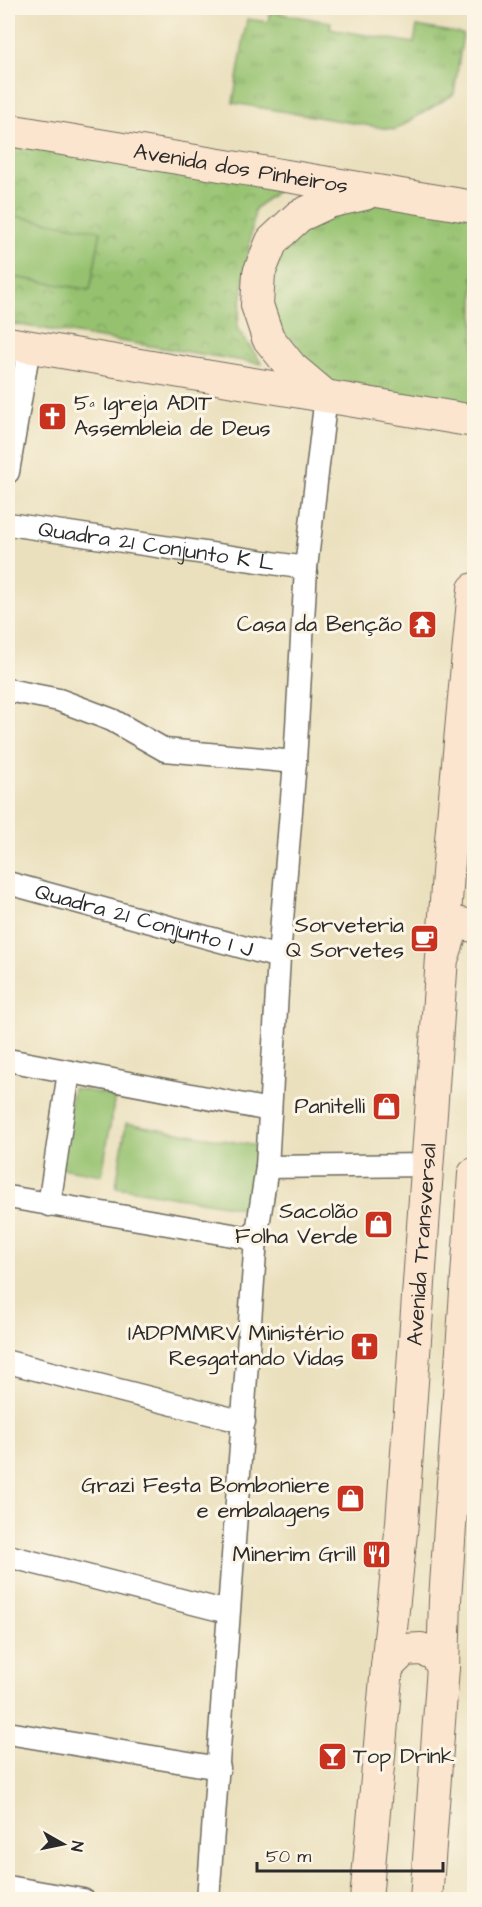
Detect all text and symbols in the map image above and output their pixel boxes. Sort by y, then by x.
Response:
street label: Avenida dos Pinheiros [131,136,350,201]
place label: 5ª Igreja ADIT Assembleia de Deus [74,388,271,444]
church icon: 5ª Igreja ADIT Assembleia de Deus [37,400,69,432]
street label: Quadra 21 Conjunto K L [36,513,277,579]
temple icon: Casa da Benção [407,608,439,640]
place label: Casa da Benção [237,609,403,640]
street label: Quadra 21 Conjunto I J [32,876,257,965]
place label: Sorveteria Q Sorvetes [286,910,404,966]
cafe icon: Sorveteria Q Sorvetes [409,922,441,954]
shop icon: Panitelli [370,1090,402,1122]
place label: Panitelli [294,1091,365,1122]
street label: Avenida Transversal [399,1142,444,1347]
place label: Sacolão Folha Verde [235,1196,359,1252]
shop icon: Sacolão Folha Verde [363,1208,395,1240]
place label: IADPMMRV Ministério Resgatando Vidas [128,1318,345,1375]
church icon: IADPMMRV Ministério Resgatando Vidas [349,1330,381,1362]
place label: Grazi Festa Bomboniere e embalagens [81,1470,330,1527]
shop icon: Grazi Festa Bomboniere e embalagens [335,1482,367,1514]
restaurant icon: Minerim Grill [361,1538,393,1570]
place label: Minerim Grill [233,1539,356,1570]
bar icon: Top Drink [316,1740,348,1772]
place label: Top Drink [353,1741,455,1772]
north arrow [33,1814,93,1874]
scale bar [257,1835,443,1873]
text: N [65,1840,88,1853]
text: 50 m [266,1844,311,1869]

